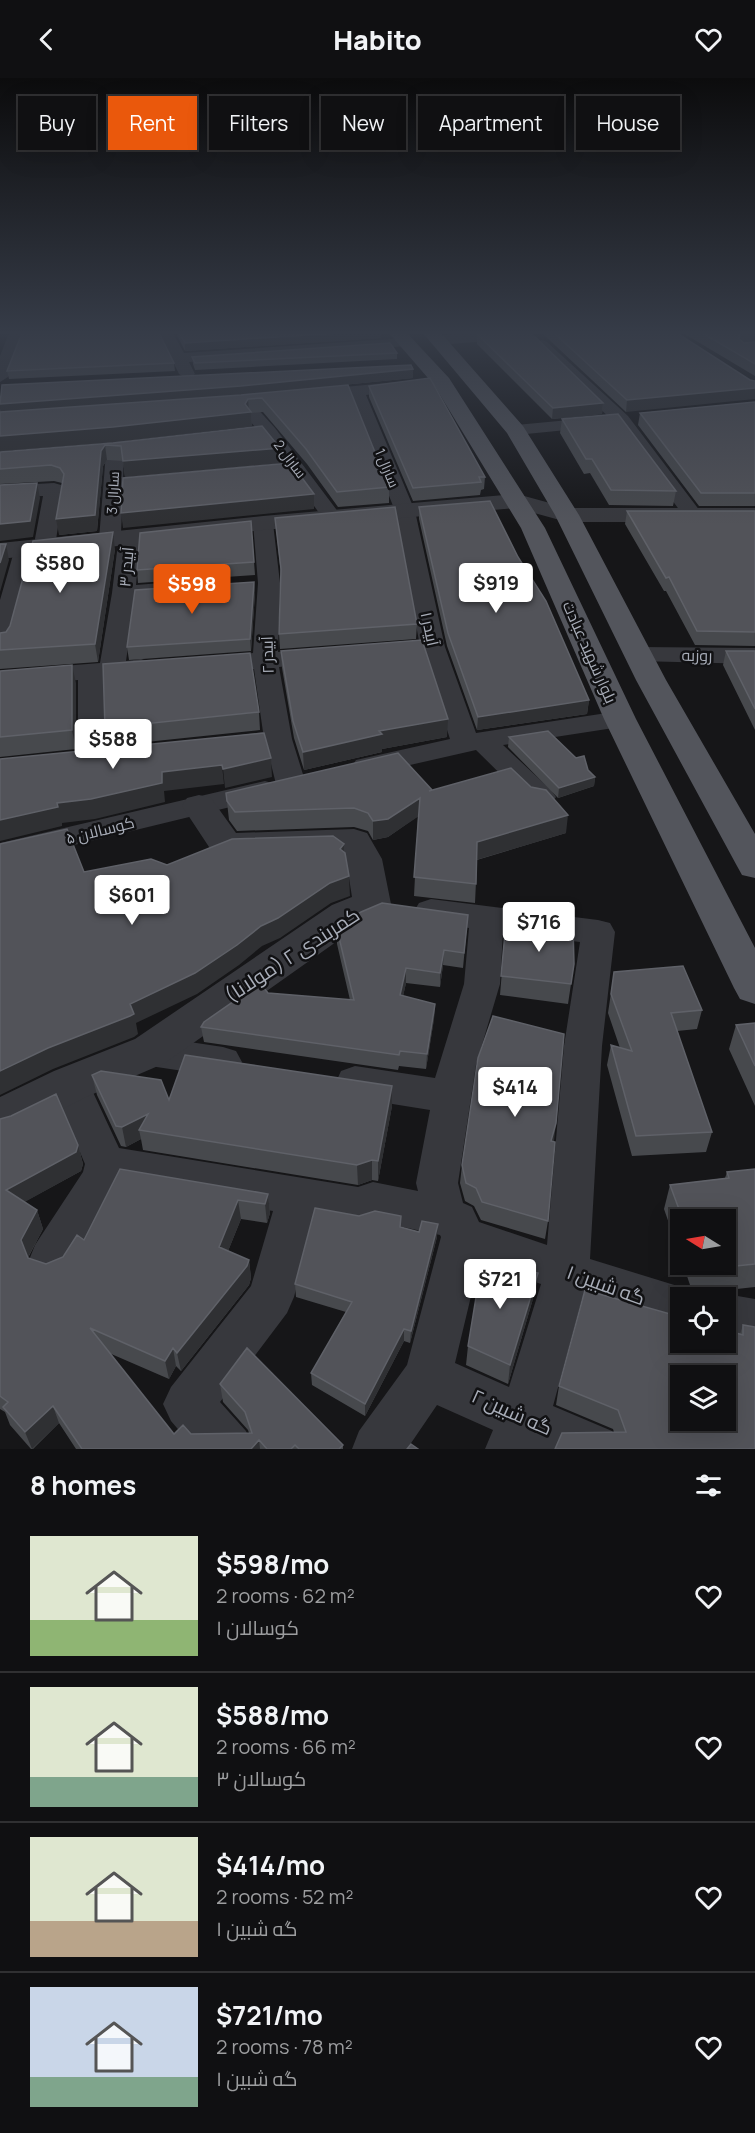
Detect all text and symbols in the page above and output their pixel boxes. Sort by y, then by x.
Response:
text: Habito [333,21,422,58]
icon: back [30,23,63,56]
icon: heart [692,23,725,56]
chip: Buy [18,96,96,150]
chip: Rent [108,96,197,150]
chip: Filters [209,96,309,150]
chip: New [321,96,406,150]
chip: Apartment [418,96,564,150]
chip: House [576,96,680,150]
street label: سارال 2 [270,436,311,482]
street label: سارال 1 [371,445,404,490]
street label: سارال 3 [102,471,123,515]
pin: $580 [24,543,96,594]
street label: آبیدر ۳ [113,545,139,588]
text: $580 [35,549,85,576]
pin: $919 [460,563,532,614]
pin: $598 [156,564,228,615]
text: $919 [473,569,519,596]
text: $598 [168,570,216,597]
street label: بلوار شهید عبادت [558,597,622,707]
street label: آبیدر ۱ [416,610,444,649]
street label: آبیدر ۲ [255,635,279,674]
street label: روزبه [681,644,713,666]
pin: $588 [77,719,149,770]
text: $588 [89,725,137,752]
street label: کوسالان ۵ [63,811,137,849]
pin: $601 [96,875,168,926]
text: $601 [109,881,155,908]
street label: کمربندی ۲ (مولانا) [219,901,364,1008]
pin: $716 [503,902,575,953]
text: $716 [517,908,561,935]
pin: $414 [479,1067,551,1118]
text: $414 [492,1073,538,1100]
north arrow [670,1209,736,1275]
map controls [670,1209,736,1431]
street label: گه شبین ۱ [563,1258,649,1311]
pin: $721 [464,1259,536,1310]
text: $721 [478,1265,522,1292]
button: locate [670,1287,736,1353]
button: layers [670,1365,736,1431]
street label: گه شبین ۲ [467,1382,557,1441]
text: 8 homes [30,1467,136,1503]
icon: filters [692,1469,725,1502]
text: $598/mo [216,1546,329,1582]
icon: home [78,1560,150,1632]
icon: heart [692,1580,725,1613]
text: 2 rooms · 62 m² [216,1582,355,1609]
text: کوسالان ۱ [216,1614,299,1641]
text: $588/mo [216,1697,329,1733]
icon: home [78,1711,150,1783]
icon: heart [692,1731,725,1764]
text: 2 rooms · 66 m² [216,1733,356,1760]
text: کوسالان ۳ [216,1765,306,1792]
text: $414/mo [216,1847,325,1883]
icon: home [78,1861,150,1933]
icon: heart [692,1881,725,1914]
text: 2 rooms · 52 m² [216,1883,353,1910]
text: گه شبین ۱ [216,1915,298,1942]
text: $721/mo [216,1997,323,2033]
icon: home [78,2011,150,2083]
icon: heart [692,2031,725,2064]
text: 2 rooms · 78 m² [216,2033,353,2060]
text: گه شبین ۱ [216,2065,298,2092]

